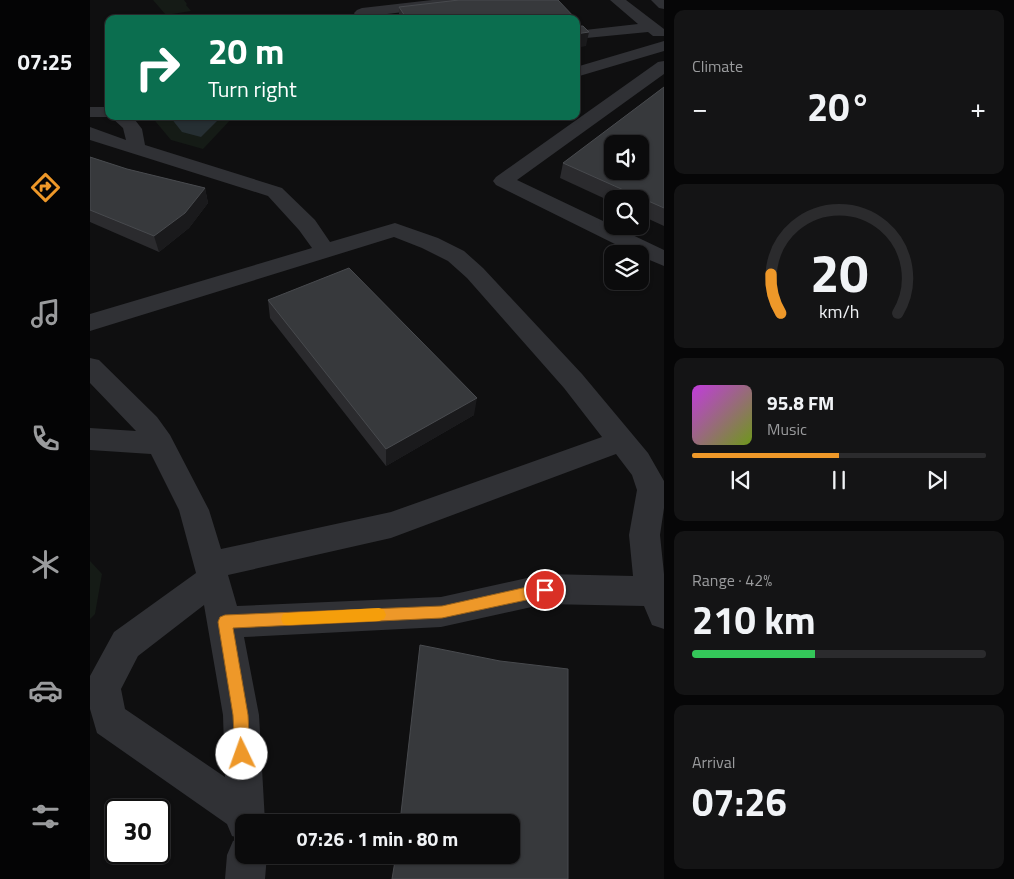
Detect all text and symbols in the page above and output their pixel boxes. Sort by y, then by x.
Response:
text: 20 m [208,24,284,78]
icon: right [125,35,190,100]
text: 07:25 [18,45,72,79]
text: Climate [692,54,743,78]
text: Turn right [208,72,297,106]
text: 20° [807,78,871,136]
text: − [692,86,708,129]
text: + [970,86,986,129]
map controls [604,135,649,290]
button: sound [604,135,649,180]
icon: directions [28,170,63,205]
button: search [604,190,649,235]
text: 20 [810,233,868,312]
button: layers [604,245,649,290]
icon: music [28,296,63,331]
text: km/h [819,298,859,325]
text: 95.8 FM [767,388,834,417]
text: Music [767,417,807,441]
icon: phone [28,421,63,456]
icon: previous [727,466,755,494]
icon: pause [825,466,853,494]
icon: next [923,466,951,494]
icon: climate [28,547,63,582]
text: Range · 42% [692,568,772,592]
pin [524,569,566,611]
icon: arrive [531,576,559,604]
text: 210 km [692,591,816,649]
icon: car [28,673,63,708]
position arrow [215,727,267,779]
text: Arrival [692,750,735,774]
text: 07:26 [692,773,787,831]
icon: filters [28,799,63,834]
speed limit sign: 30 [105,799,170,864]
text: 07:26 · 1 min · 80 m [297,824,458,853]

